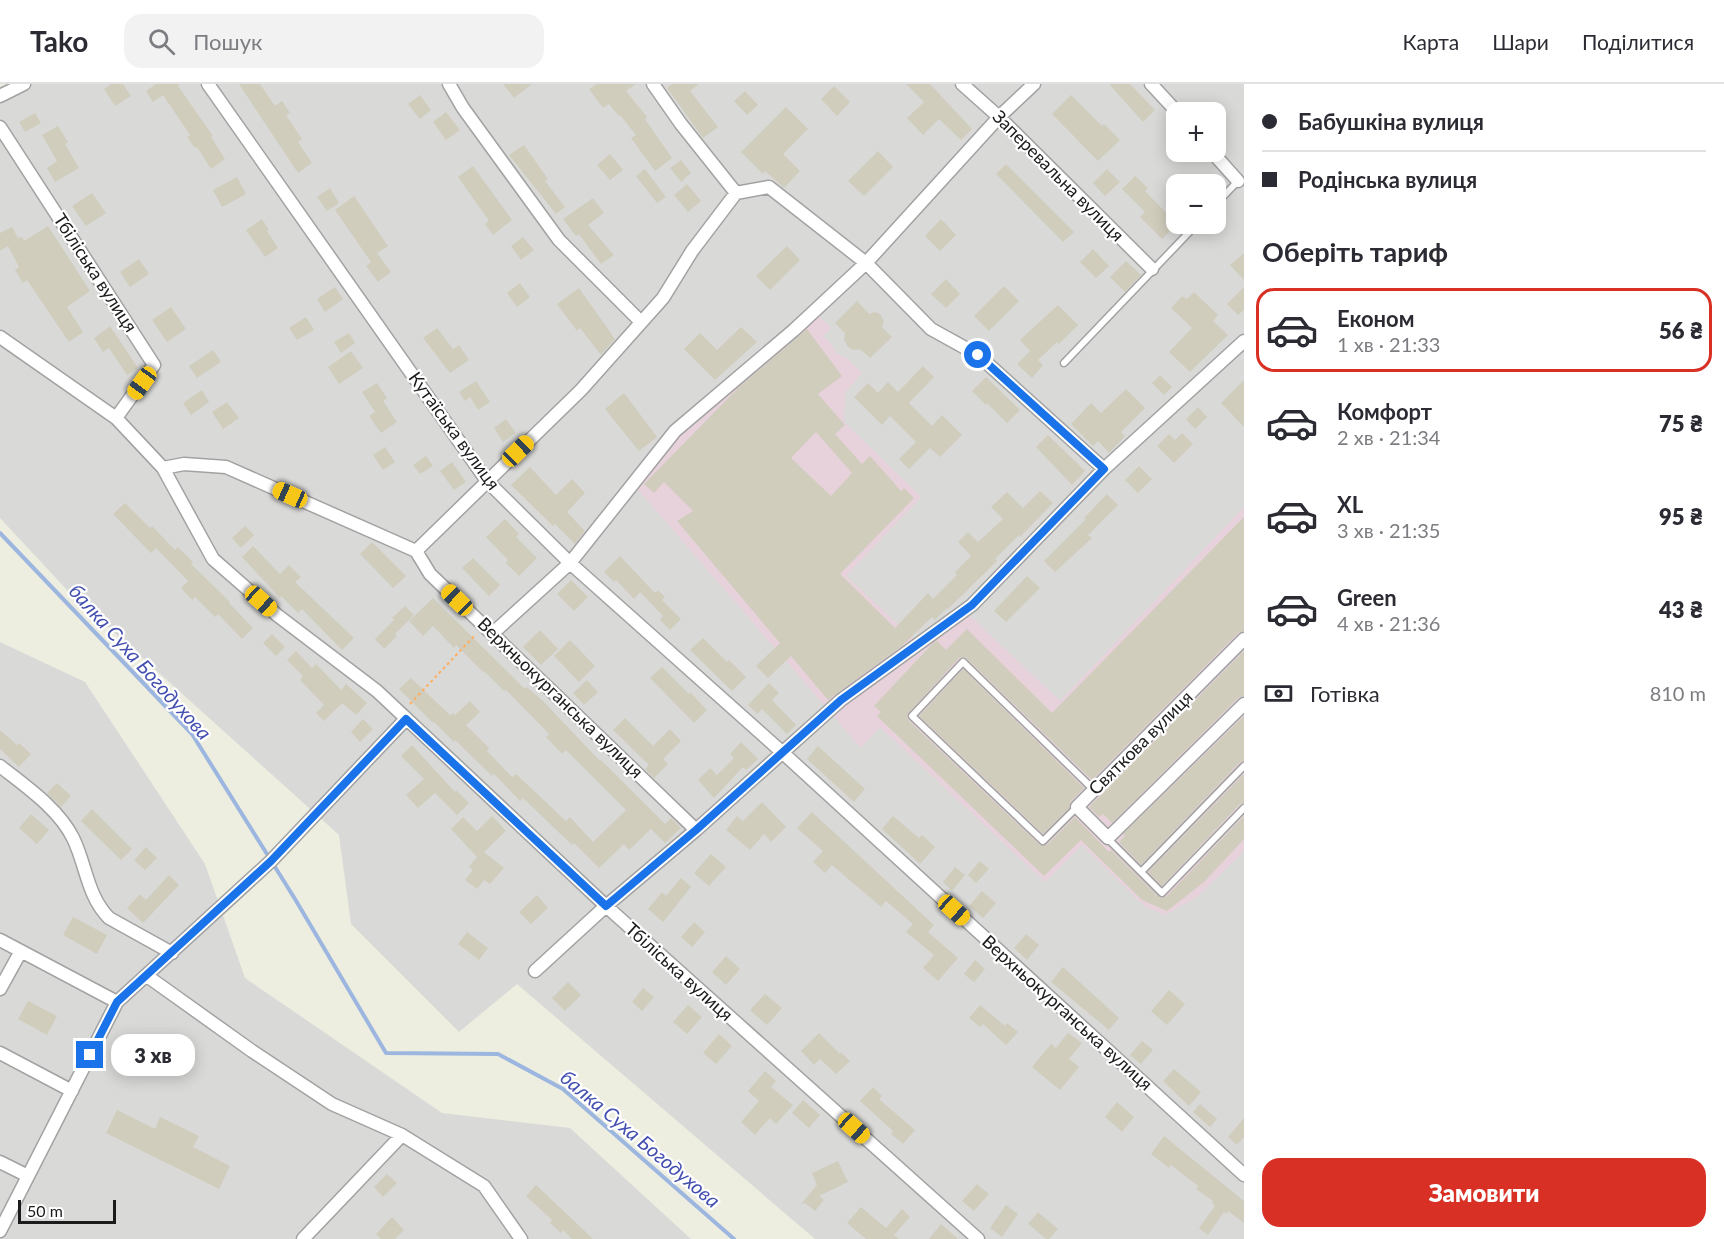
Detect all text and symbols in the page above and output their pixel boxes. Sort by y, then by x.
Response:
search box [124,14,544,68]
text: Tako [30,24,88,58]
icon: search [145,25,178,58]
text: Пошук [193,28,262,55]
text: Карта [1403,29,1459,54]
text: Шари [1492,29,1549,54]
text: Поділитися [1582,29,1694,54]
map controls [1166,102,1226,234]
button: + [1166,102,1226,162]
street label: Заперевальна вулиця [988,105,1129,246]
text: Бабушкіна вулиця [1298,108,1484,135]
text: Родінська вулиця [1298,166,1477,193]
button: − [1166,174,1226,234]
street label: Тбіліська вулиця [49,209,142,336]
text: Оберіть тариф [1262,235,1448,268]
icon: car [1265,303,1319,357]
text: Економ [1337,305,1415,332]
text: 56 ₴ [1659,317,1703,344]
text: 1 хв · 21:33 [1337,332,1440,356]
route start [964,341,991,368]
car [124,363,160,403]
street label: Кутаїська вулиця [405,367,505,494]
icon: car [1265,396,1319,450]
text: Комфорт [1337,398,1432,425]
text: 75 ₴ [1659,410,1703,437]
text: 2 хв · 21:34 [1337,425,1440,449]
car [499,432,537,470]
car [270,479,310,511]
icon: car [1265,489,1319,543]
text: XL [1337,491,1363,518]
text: 95 ₴ [1659,503,1703,530]
text: 3 хв · 21:35 [1337,518,1440,542]
water label: балка Суха Богодухова [65,579,217,744]
car [438,581,476,619]
car [242,582,280,620]
icon: car [1265,582,1319,636]
text: Green [1337,584,1397,611]
text: 43 ₴ [1659,596,1703,623]
text: 4 хв · 21:36 [1337,611,1440,635]
street label: Верхньокурганська вулиця [473,612,648,782]
icon: cash [1262,677,1295,710]
text: Готівка [1310,680,1380,707]
text: 810 m [1650,681,1706,705]
street label: Святкова вулиця [1084,686,1197,799]
car [935,891,973,929]
street label: Тбіліська вулиця [621,917,738,1025]
street label: Верхньокурганська вулиця [978,930,1157,1095]
callout: 3 хв [111,1034,195,1076]
route end [76,1041,103,1068]
text: 3 хв [134,1043,172,1067]
water label: балка Суха Богодухова [556,1064,725,1212]
car [835,1109,873,1147]
button: Замовити [1262,1158,1706,1227]
scale bar [18,1197,116,1224]
text: 50 m [27,1201,63,1220]

